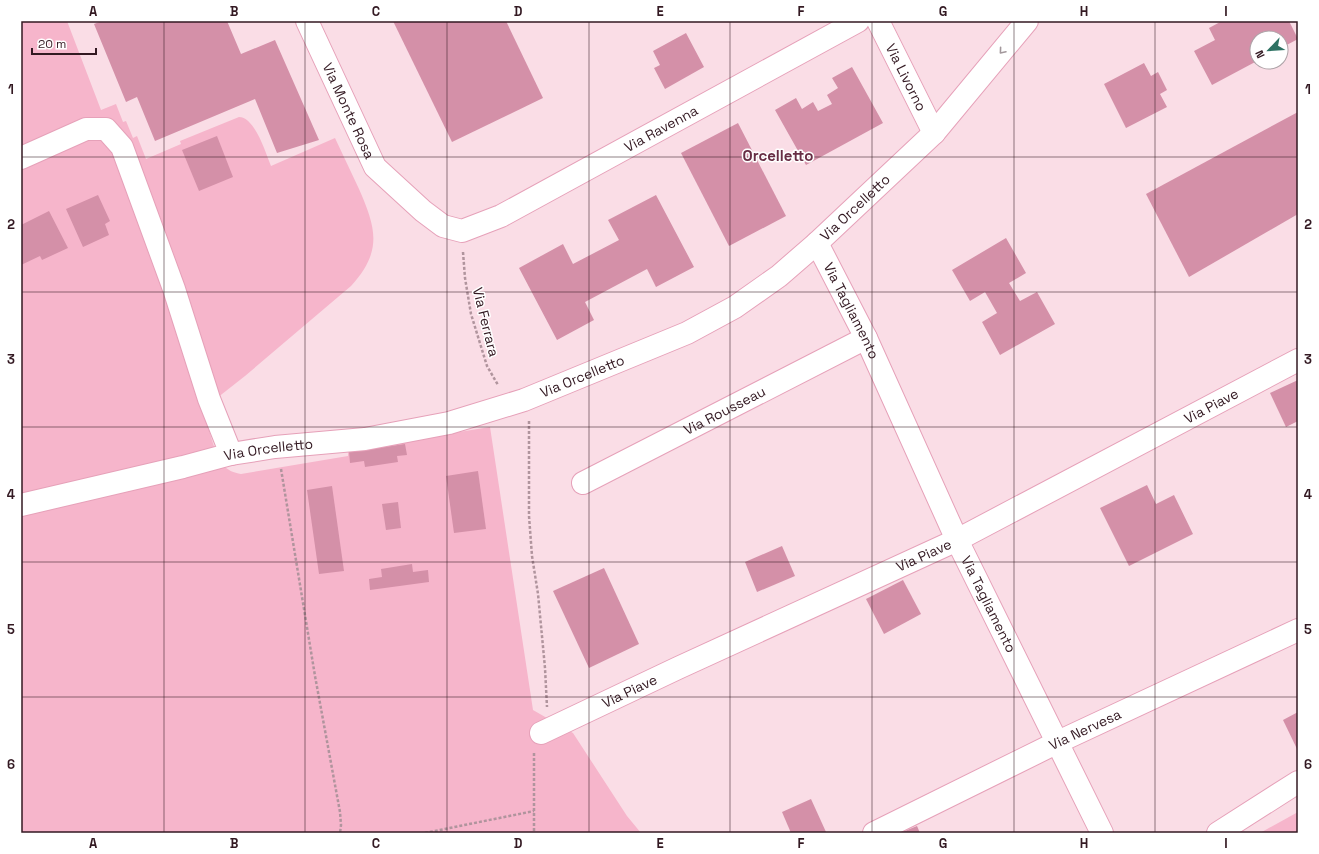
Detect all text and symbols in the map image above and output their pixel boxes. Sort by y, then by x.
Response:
text: A [89,3,98,20]
text: B [230,3,239,20]
text: C [372,3,380,20]
text: D [514,3,523,20]
text: E [656,3,664,20]
text: F [798,3,805,20]
text: G [939,3,947,20]
text: H [1080,3,1088,20]
text: I [1224,3,1228,20]
scale bar [32,30,96,56]
north arrow [1249,30,1289,70]
text: 20 m [38,36,66,52]
street label: Via Livorno [882,41,931,114]
one-way arrow [1000,46,1007,54]
text: N [1252,48,1268,61]
street label: Via Monte Rosa [319,60,379,162]
text: 1 [8,81,14,98]
text: 1 [1305,81,1311,98]
street label: Via Ravenna [621,101,701,156]
district label: Orcelletto [743,146,813,165]
street label: Via Orcelletto [816,170,894,245]
text: 2 [7,216,15,233]
text: 2 [1304,216,1312,233]
street label: Via Tagliamento [820,259,883,362]
street label: Via Ferrara [469,285,503,359]
text: 3 [7,351,15,368]
street label: Via Orcelletto [537,351,627,401]
text: 3 [1304,351,1312,368]
street label: Via Rousseau [681,382,768,439]
street label: Via Piave [1181,384,1241,428]
street label: Via Orcelletto [222,435,314,465]
text: 4 [7,486,15,503]
text: 4 [1304,486,1312,503]
street label: Via Piave [893,535,954,576]
street label: Via Tagliamento [957,553,1020,656]
text: 5 [7,621,15,638]
text: 5 [1304,621,1312,638]
street label: Via Piave [599,670,660,712]
street label: Via Nervesa [1046,705,1124,754]
text: 6 [7,756,15,773]
text: 6 [1304,756,1312,773]
text: A [89,835,98,852]
text: B [230,835,239,852]
text: C [372,835,380,852]
text: D [514,835,523,852]
text: E [656,835,664,852]
text: F [798,835,805,852]
text: G [939,835,947,852]
text: H [1080,835,1088,852]
text: I [1224,835,1228,852]

